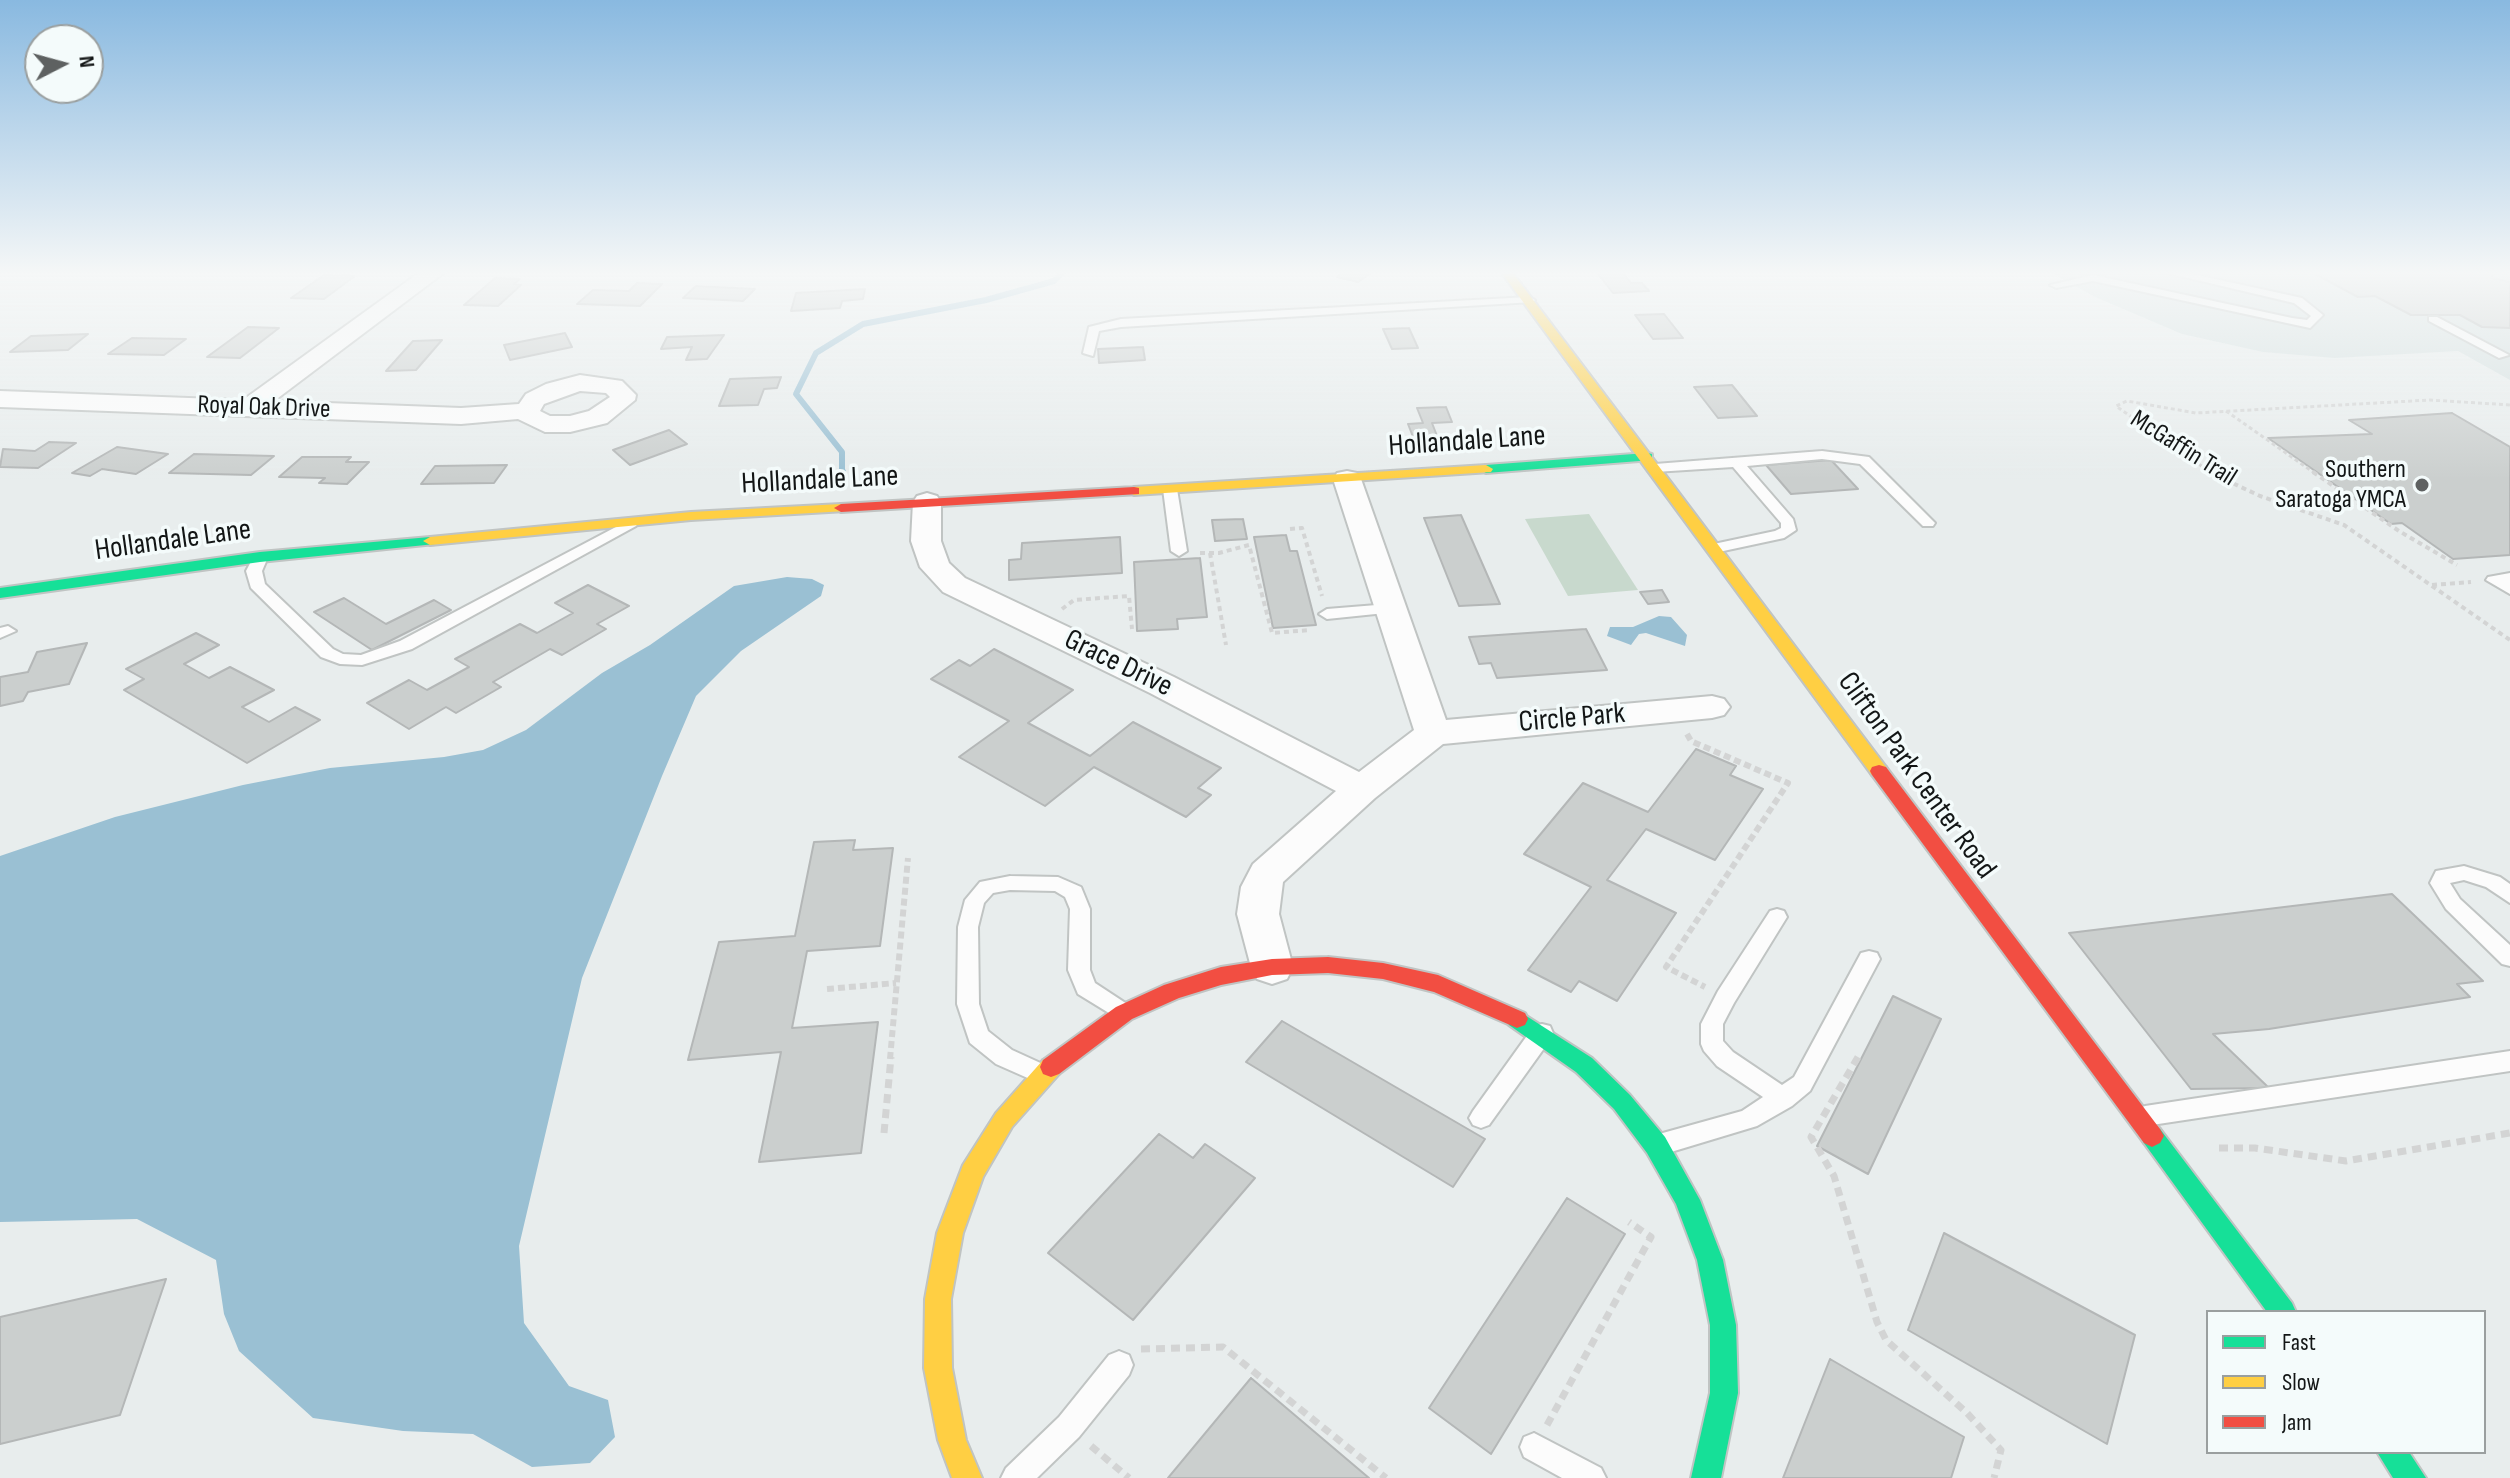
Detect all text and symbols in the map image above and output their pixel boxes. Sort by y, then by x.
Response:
north arrow [24,24,104,104]
text: N [72,54,100,69]
street label: Royal Oak Drive [197,390,331,426]
street label: McGaffin Trail [2124,404,2242,494]
street label: Hollandale Lane [1387,419,1547,465]
place label: Southern Saratoga YMCA [2275,454,2406,516]
street label: Hollandale Lane [741,459,899,503]
marker: Southern Saratoga YMCA [2413,476,2431,494]
street label: Hollandale Lane [93,512,253,570]
street label: Grace Drive [1058,622,1178,706]
street label: Clifton Park Center Road [1829,666,2003,886]
street label: Circle Park [1517,696,1627,742]
legend [2206,1310,2486,1454]
text: Fast [2282,1328,2316,1357]
text: Slow [2282,1368,2320,1397]
text: Jam [2282,1408,2312,1437]

